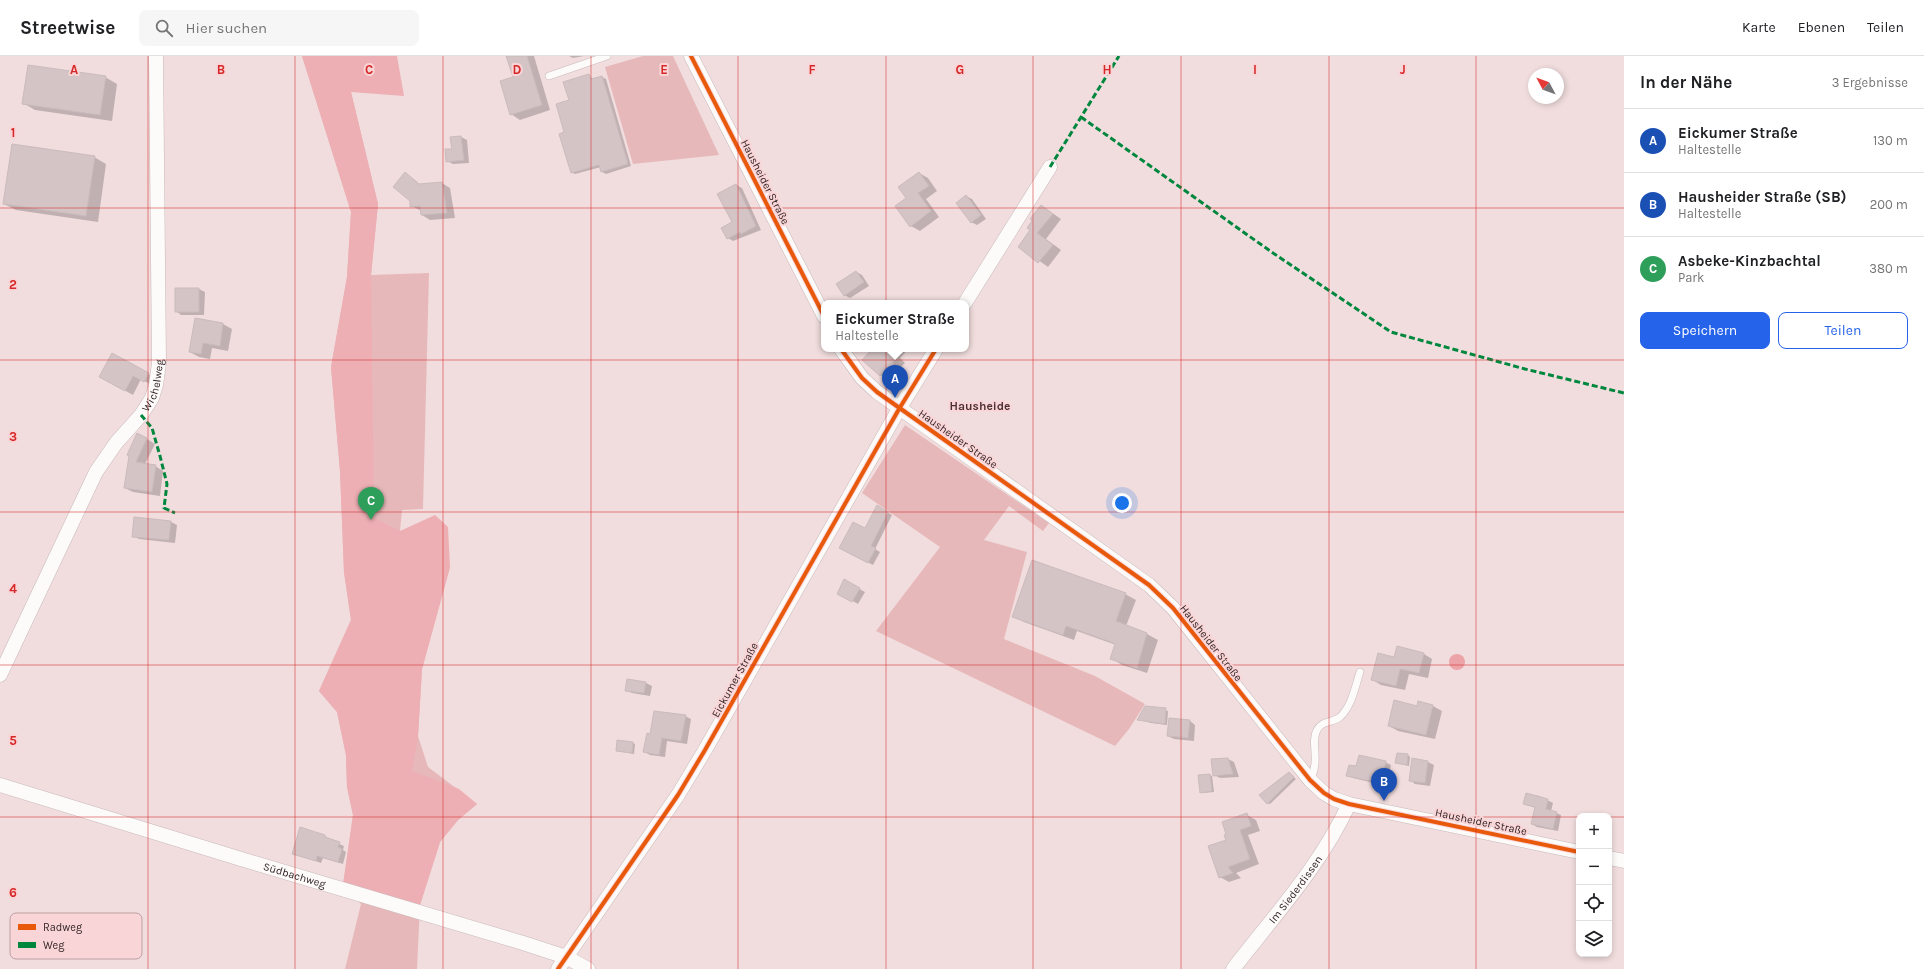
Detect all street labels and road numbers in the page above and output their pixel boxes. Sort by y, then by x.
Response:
street label: Hausheider Straße [738,137,792,227]
street label: Wichelweg [139,358,166,414]
street label: Hausheider Straße [916,407,1000,471]
street label: Hausheider Straße [1177,602,1245,684]
street label: Eickumer Straße [709,640,761,720]
street label: Hausheider Straße [1434,806,1528,838]
street label: Im Siederdissen [1265,853,1325,926]
street label: Südbachweg [262,860,328,891]

